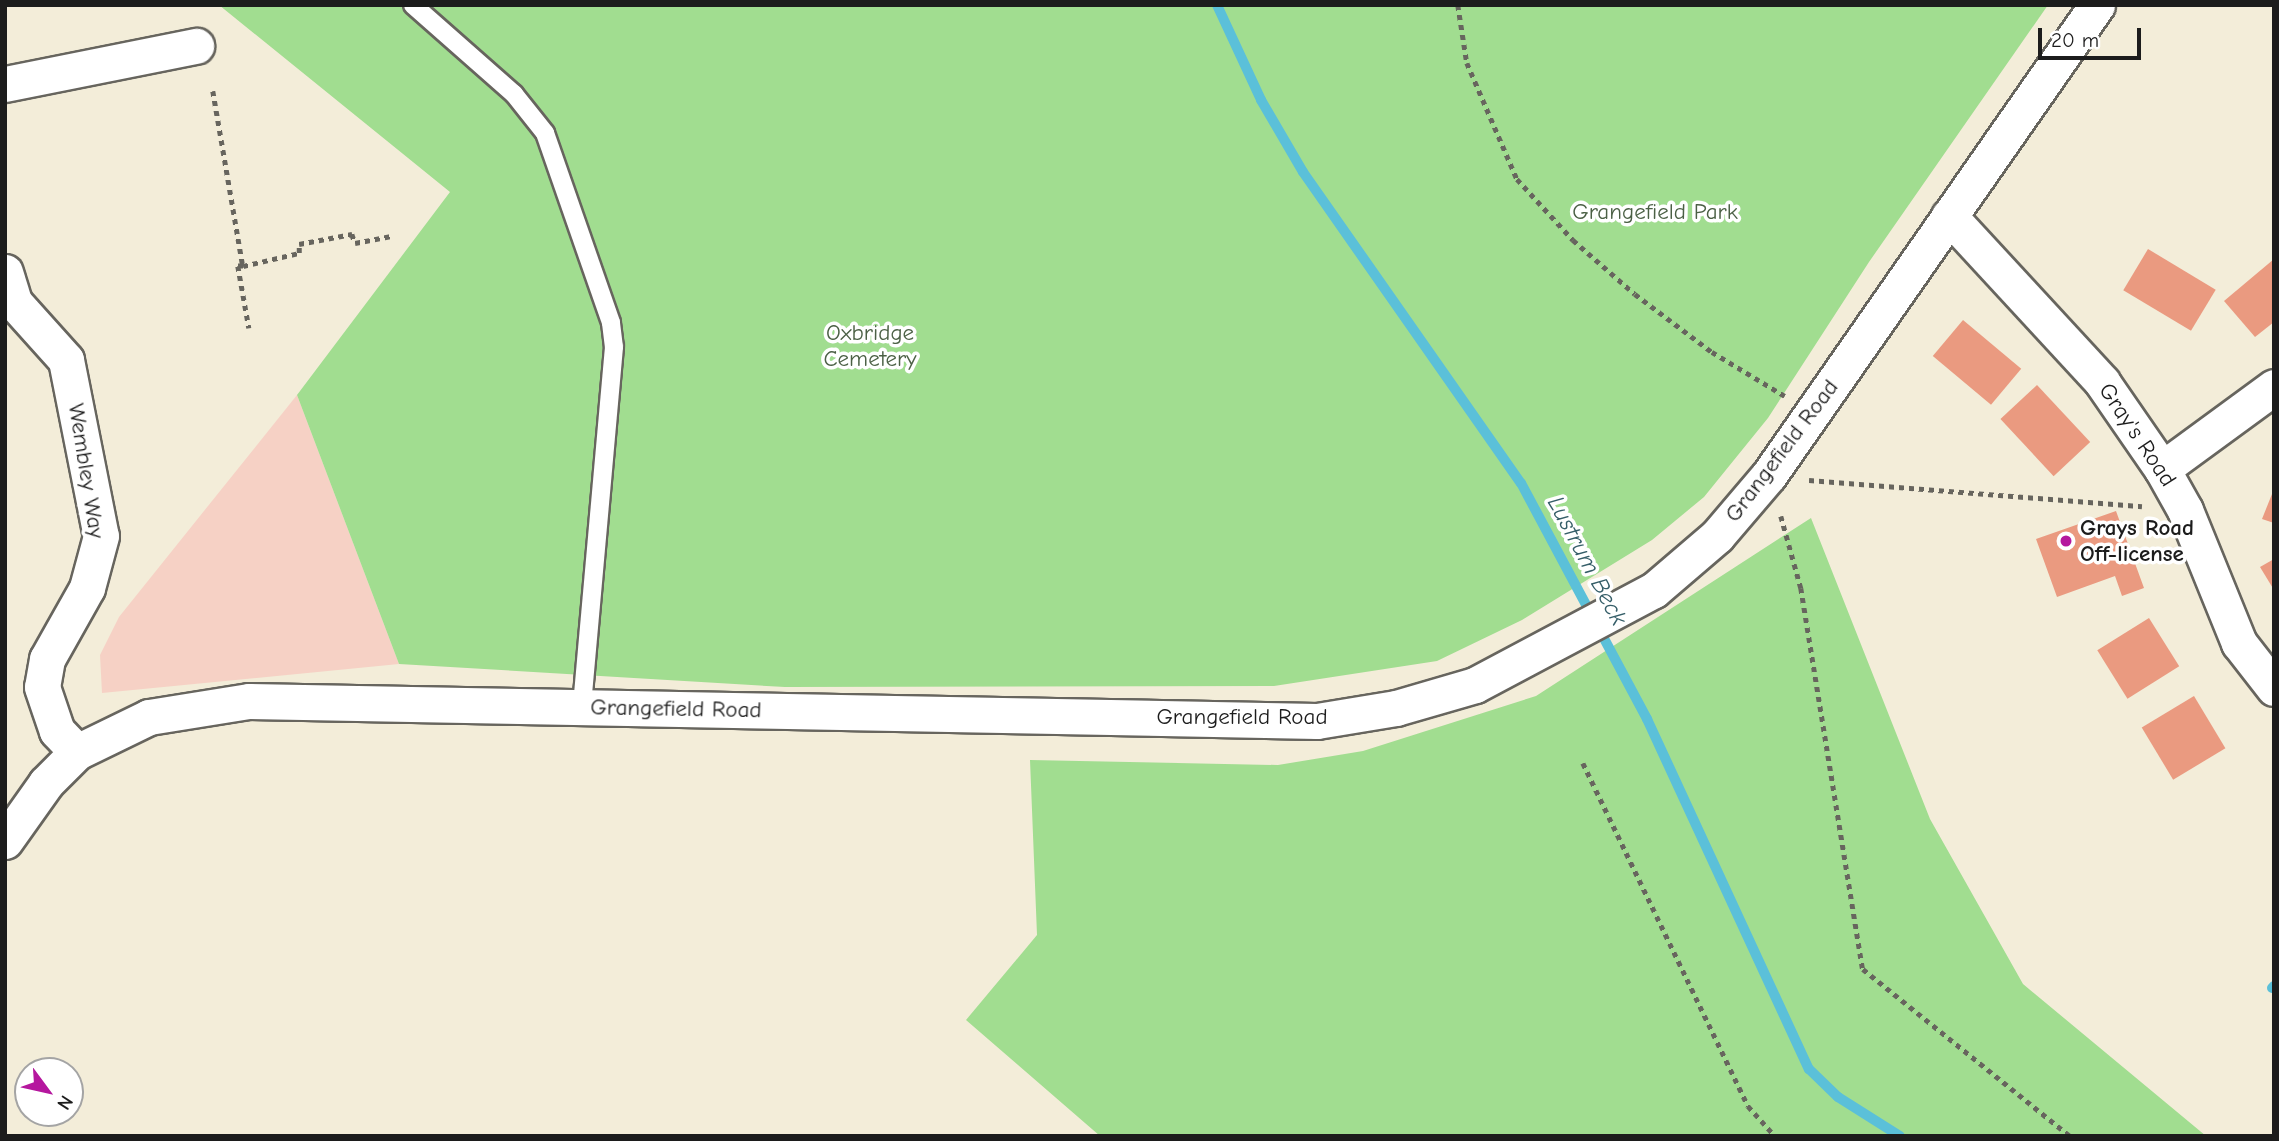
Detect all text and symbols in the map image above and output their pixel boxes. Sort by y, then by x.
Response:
scale bar [2041,14,2144,58]
text: 20 m [2051,28,2099,52]
park label: Grangefield Park [1572,198,1738,226]
park label: Oxbridge Cemetery [823,319,917,373]
street label: Grangefield Road [1719,374,1845,528]
street label: Gray's Road [2092,378,2182,492]
street label: Wembley Way [62,402,110,540]
water label: Lustrum Beck [1541,491,1633,631]
place label: Grays Road Off-license [2080,514,2194,568]
marker: Grays Road Off-license [2058,533,2074,549]
street label: Grangefield Road [590,694,762,724]
street label: Grangefield Road [1156,703,1328,731]
north arrow [14,1057,84,1127]
text: N [52,1091,78,1114]

